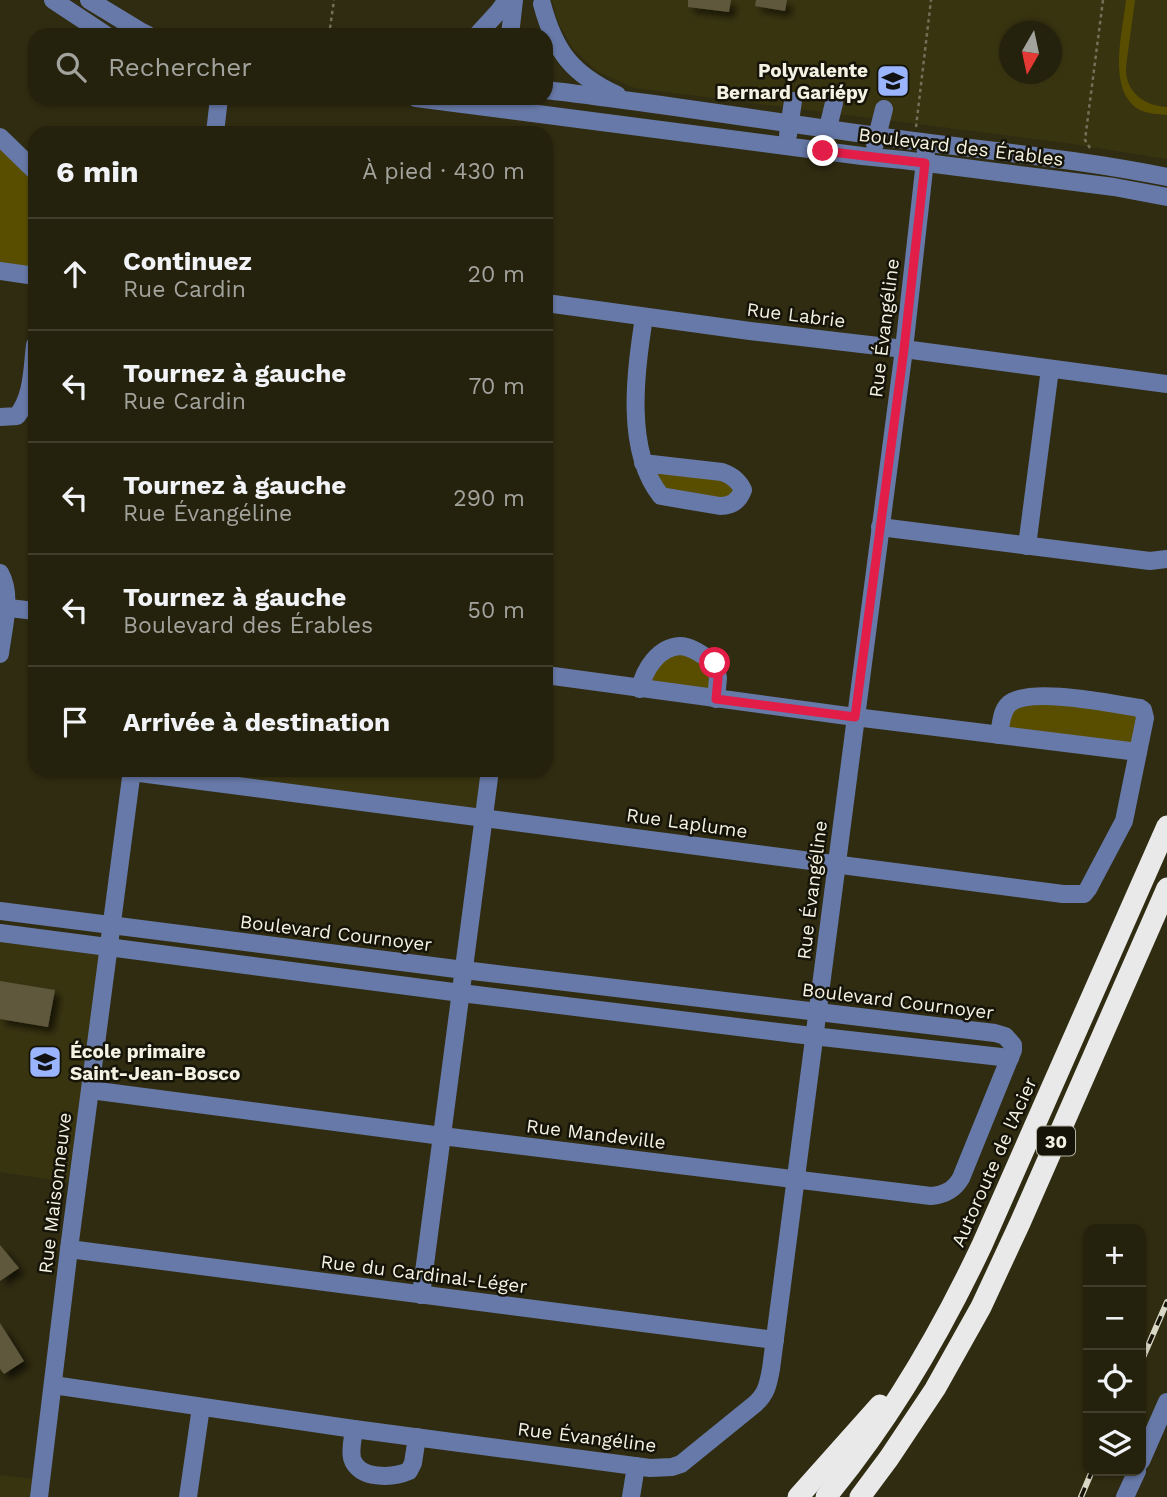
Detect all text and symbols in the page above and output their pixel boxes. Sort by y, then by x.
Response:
north arrow [999,21,1062,84]
search box [28,28,553,105]
icon: search [52,48,90,86]
text: Rechercher [108,52,252,82]
place label: Polyvalente Bernard Gariépy [716,59,868,104]
school or university icon: Polyvalente Bernard Gariépy [874,62,912,100]
street label: Boulevard des Érables [857,123,1065,171]
route end [807,135,838,166]
text: 6 min [56,154,139,189]
text: À pied · 430 m [362,158,525,185]
text: Continuez [123,246,252,276]
icon: ahead [56,255,94,293]
street label: Rue Évangéline [864,257,904,399]
text: 20 m [468,261,525,288]
text: Rue Cardin [123,276,246,303]
street label: Rue Labrie [745,298,847,332]
text: Tournez à gauche [123,358,346,388]
icon: left [56,367,94,405]
text: 70 m [468,373,525,400]
text: Rue Cardin [123,388,246,415]
text: Tournez à gauche [123,470,346,500]
icon: left [56,479,94,517]
text: 290 m [453,485,525,512]
text: Rue Évangéline [123,500,292,527]
text: Tournez à gauche [123,582,346,612]
icon: left [56,591,94,629]
text: 50 m [468,597,525,624]
text: Boulevard des Érables [123,612,373,639]
route start [699,647,730,678]
icon: arrive [56,703,94,741]
text: Arrivée à destination [123,707,390,737]
street label: Rue Laplume [625,803,749,843]
street label: Rue Évangéline [792,819,832,961]
street label: Boulevard Cournoyer [239,910,434,956]
street label: Boulevard Cournoyer [801,978,996,1024]
place label: École primaire Saint-Jean-Bosco [70,1040,240,1085]
school or university icon: École primaire Saint-Jean-Bosco [26,1043,64,1081]
street label: Autoroute de l'Acier [946,1073,1042,1250]
street label: Rue Maisonneuve [34,1111,76,1275]
street label: Rue Mandeville [525,1114,667,1154]
road number: 30 [1037,1126,1075,1156]
map controls [1083,1224,1146,1476]
button: + [1083,1224,1146,1287]
street label: Rue du Cardinal-Léger [319,1250,529,1298]
button: − [1083,1287,1146,1350]
button: locate [1083,1350,1146,1413]
button: layers [1083,1413,1146,1476]
street label: Rue Évangéline [516,1417,658,1457]

